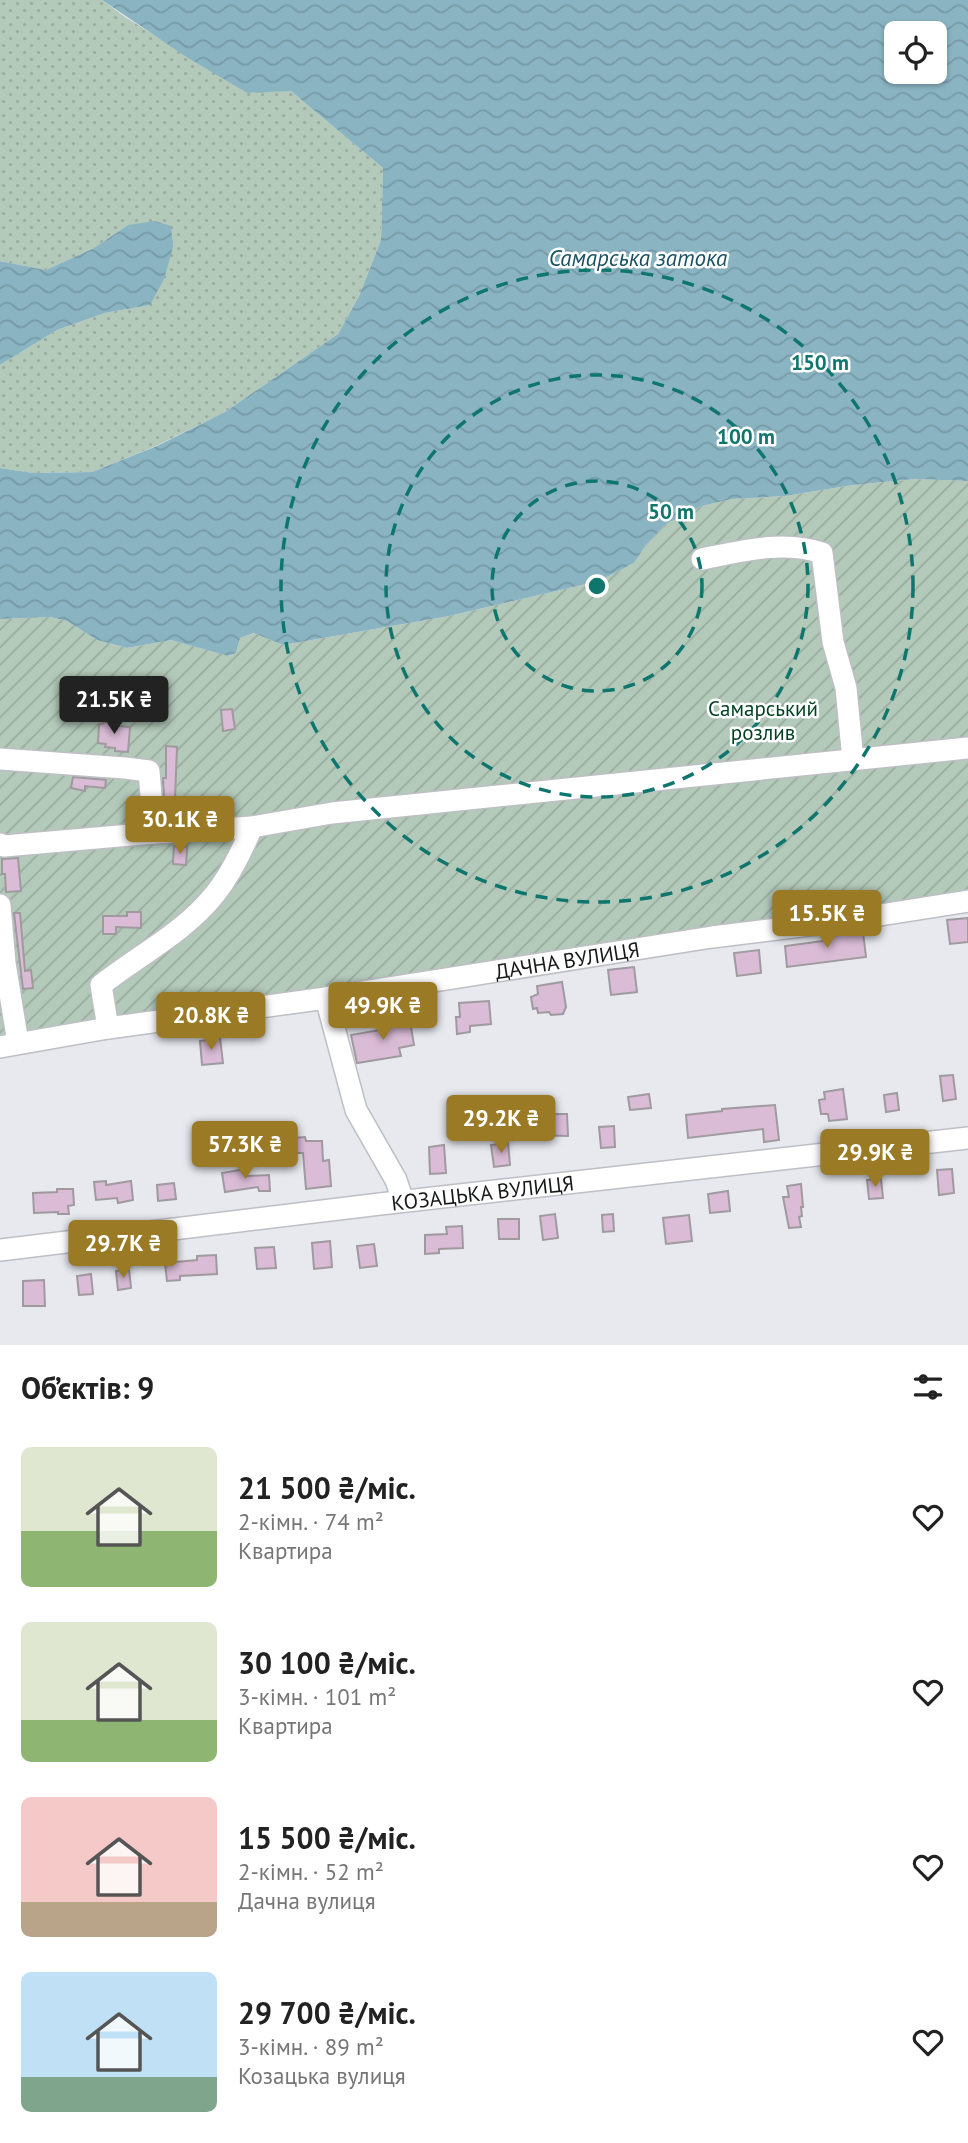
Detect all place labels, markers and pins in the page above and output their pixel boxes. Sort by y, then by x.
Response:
centre of rings [585,574,609,598]
pin: 21.5K ₴ [49,676,179,736]
pin: 30.1K ₴ [115,796,245,856]
pin: 15.5K ₴ [762,890,892,950]
pin: 49.9K ₴ [318,982,448,1042]
pin: 20.8K ₴ [146,992,276,1052]
pin: 29.2K ₴ [436,1096,566,1155]
pin: 57.3K ₴ [180,1122,310,1181]
pin: 29.9K ₴ [810,1130,940,1189]
pin: 29.7K ₴ [58,1220,188,1280]

